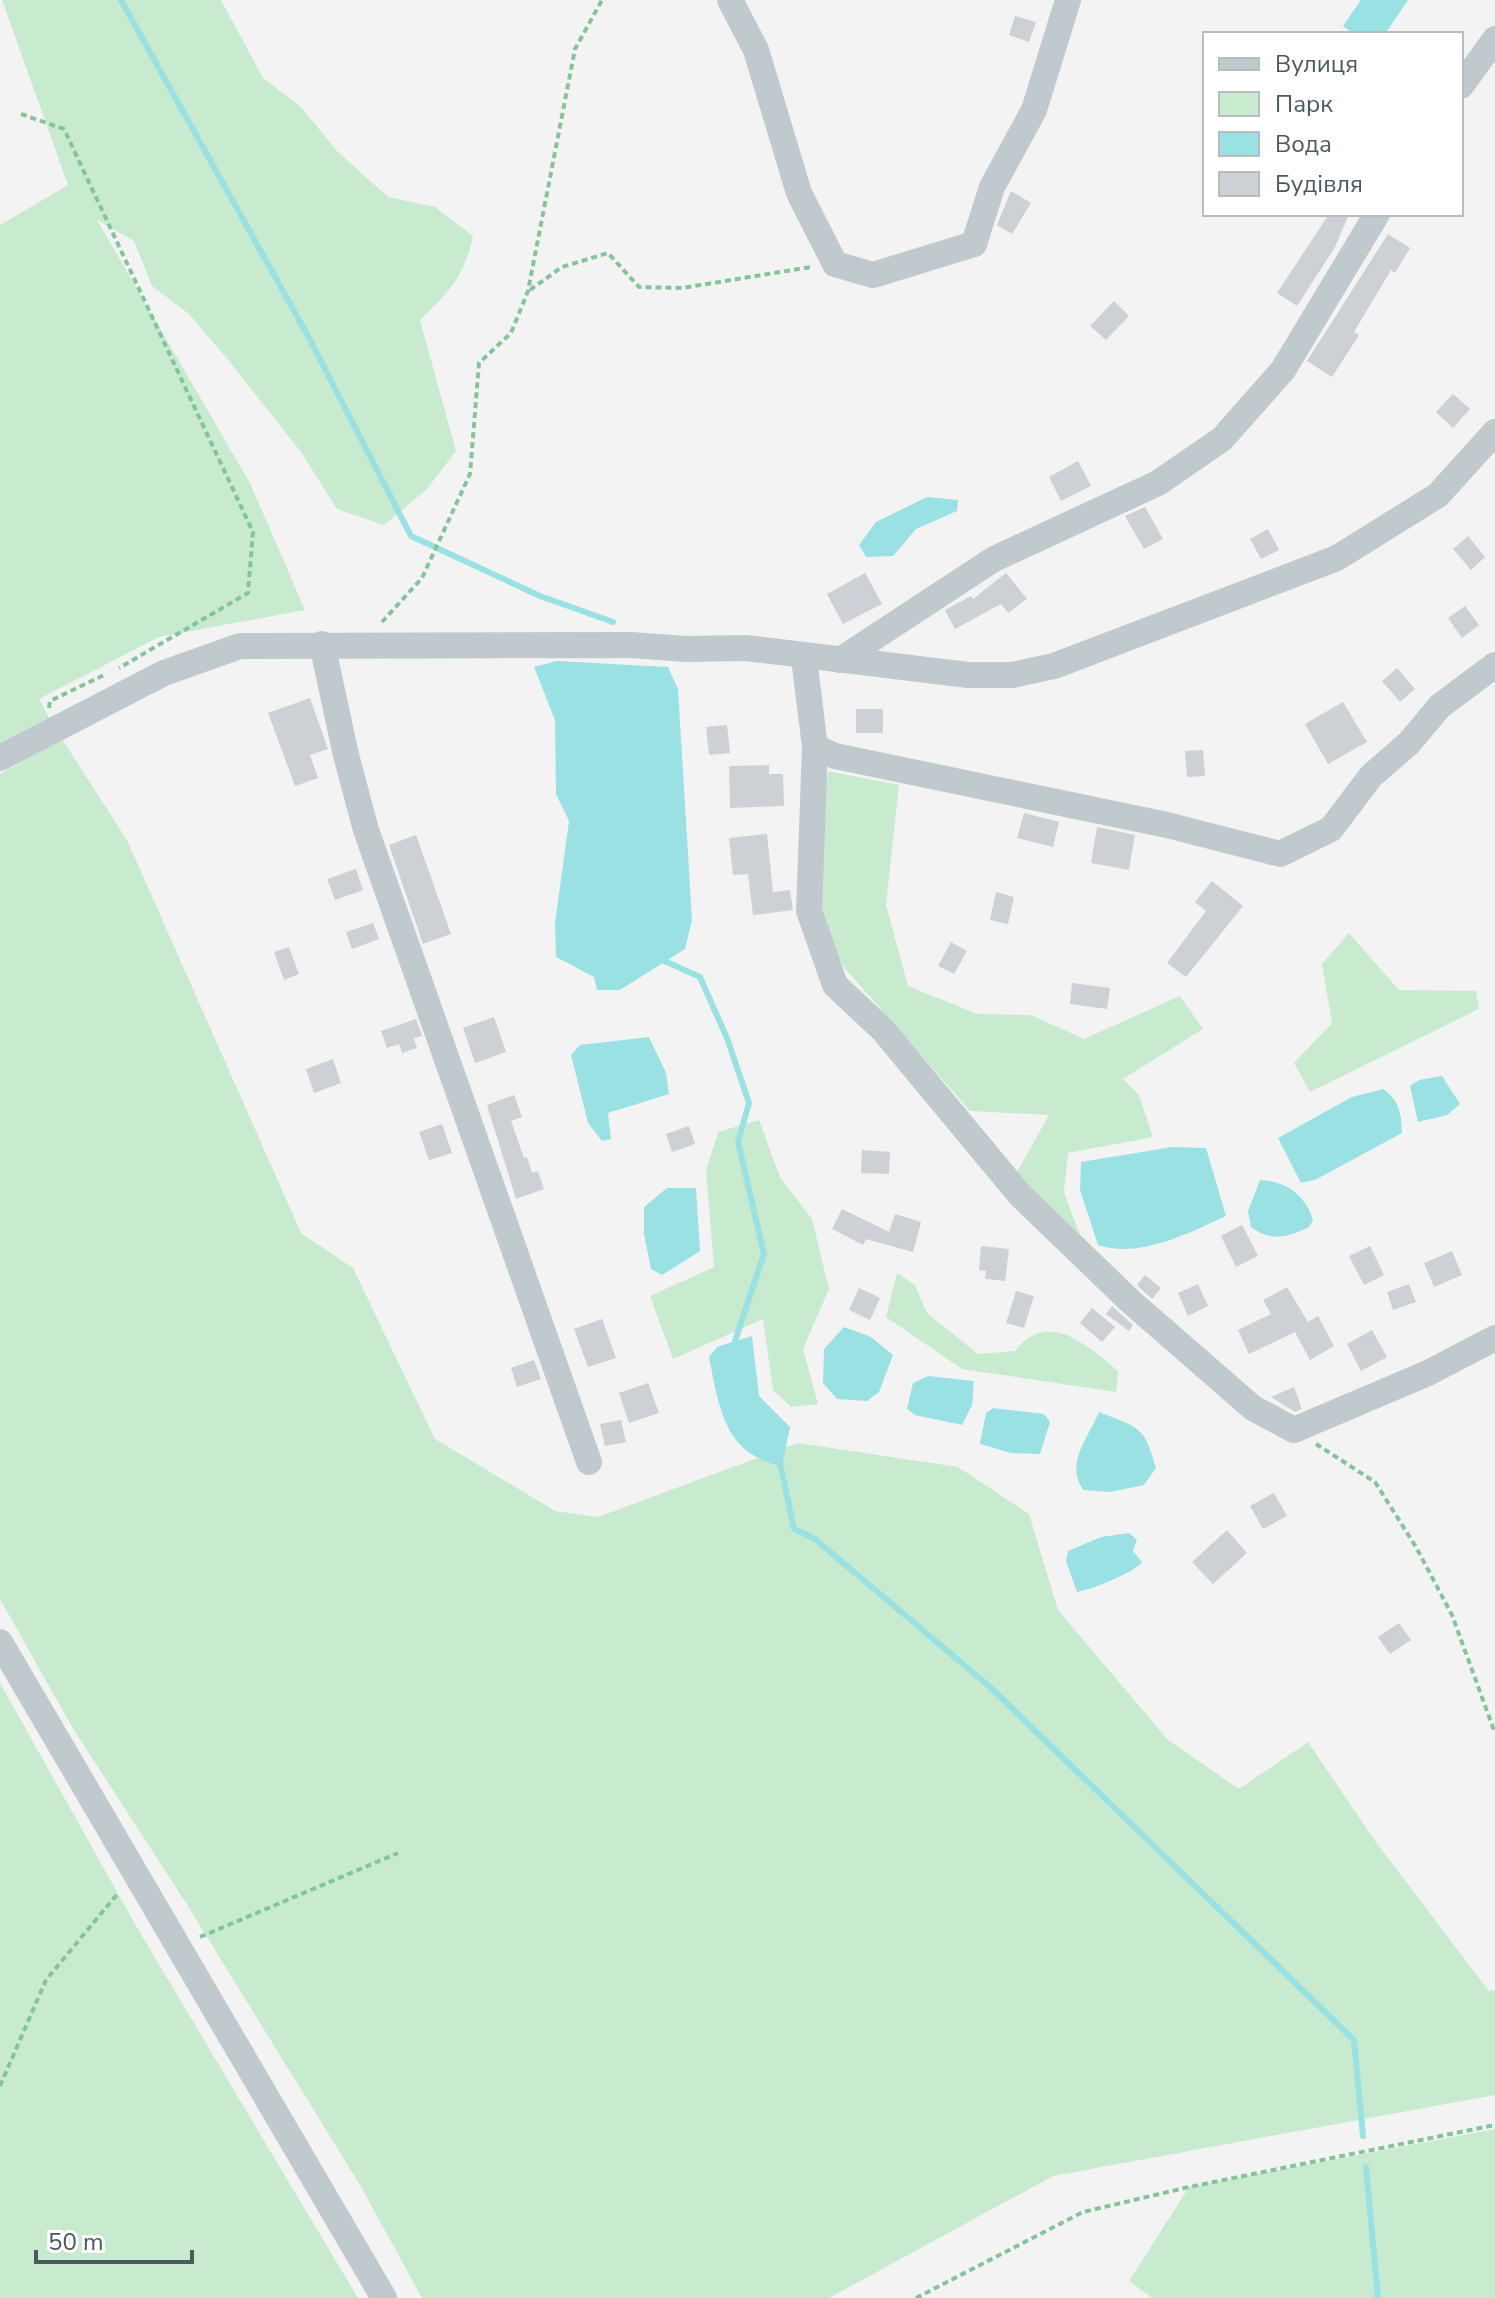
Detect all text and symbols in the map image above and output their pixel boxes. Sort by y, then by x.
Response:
legend [1203,32,1463,216]
text: Вулиця [1275,48,1358,80]
text: Парк [1275,88,1333,120]
text: Вода [1275,128,1332,160]
text: Будівля [1275,168,1363,200]
scale bar [36,2214,192,2264]
text: 50 m [48,2226,104,2258]

